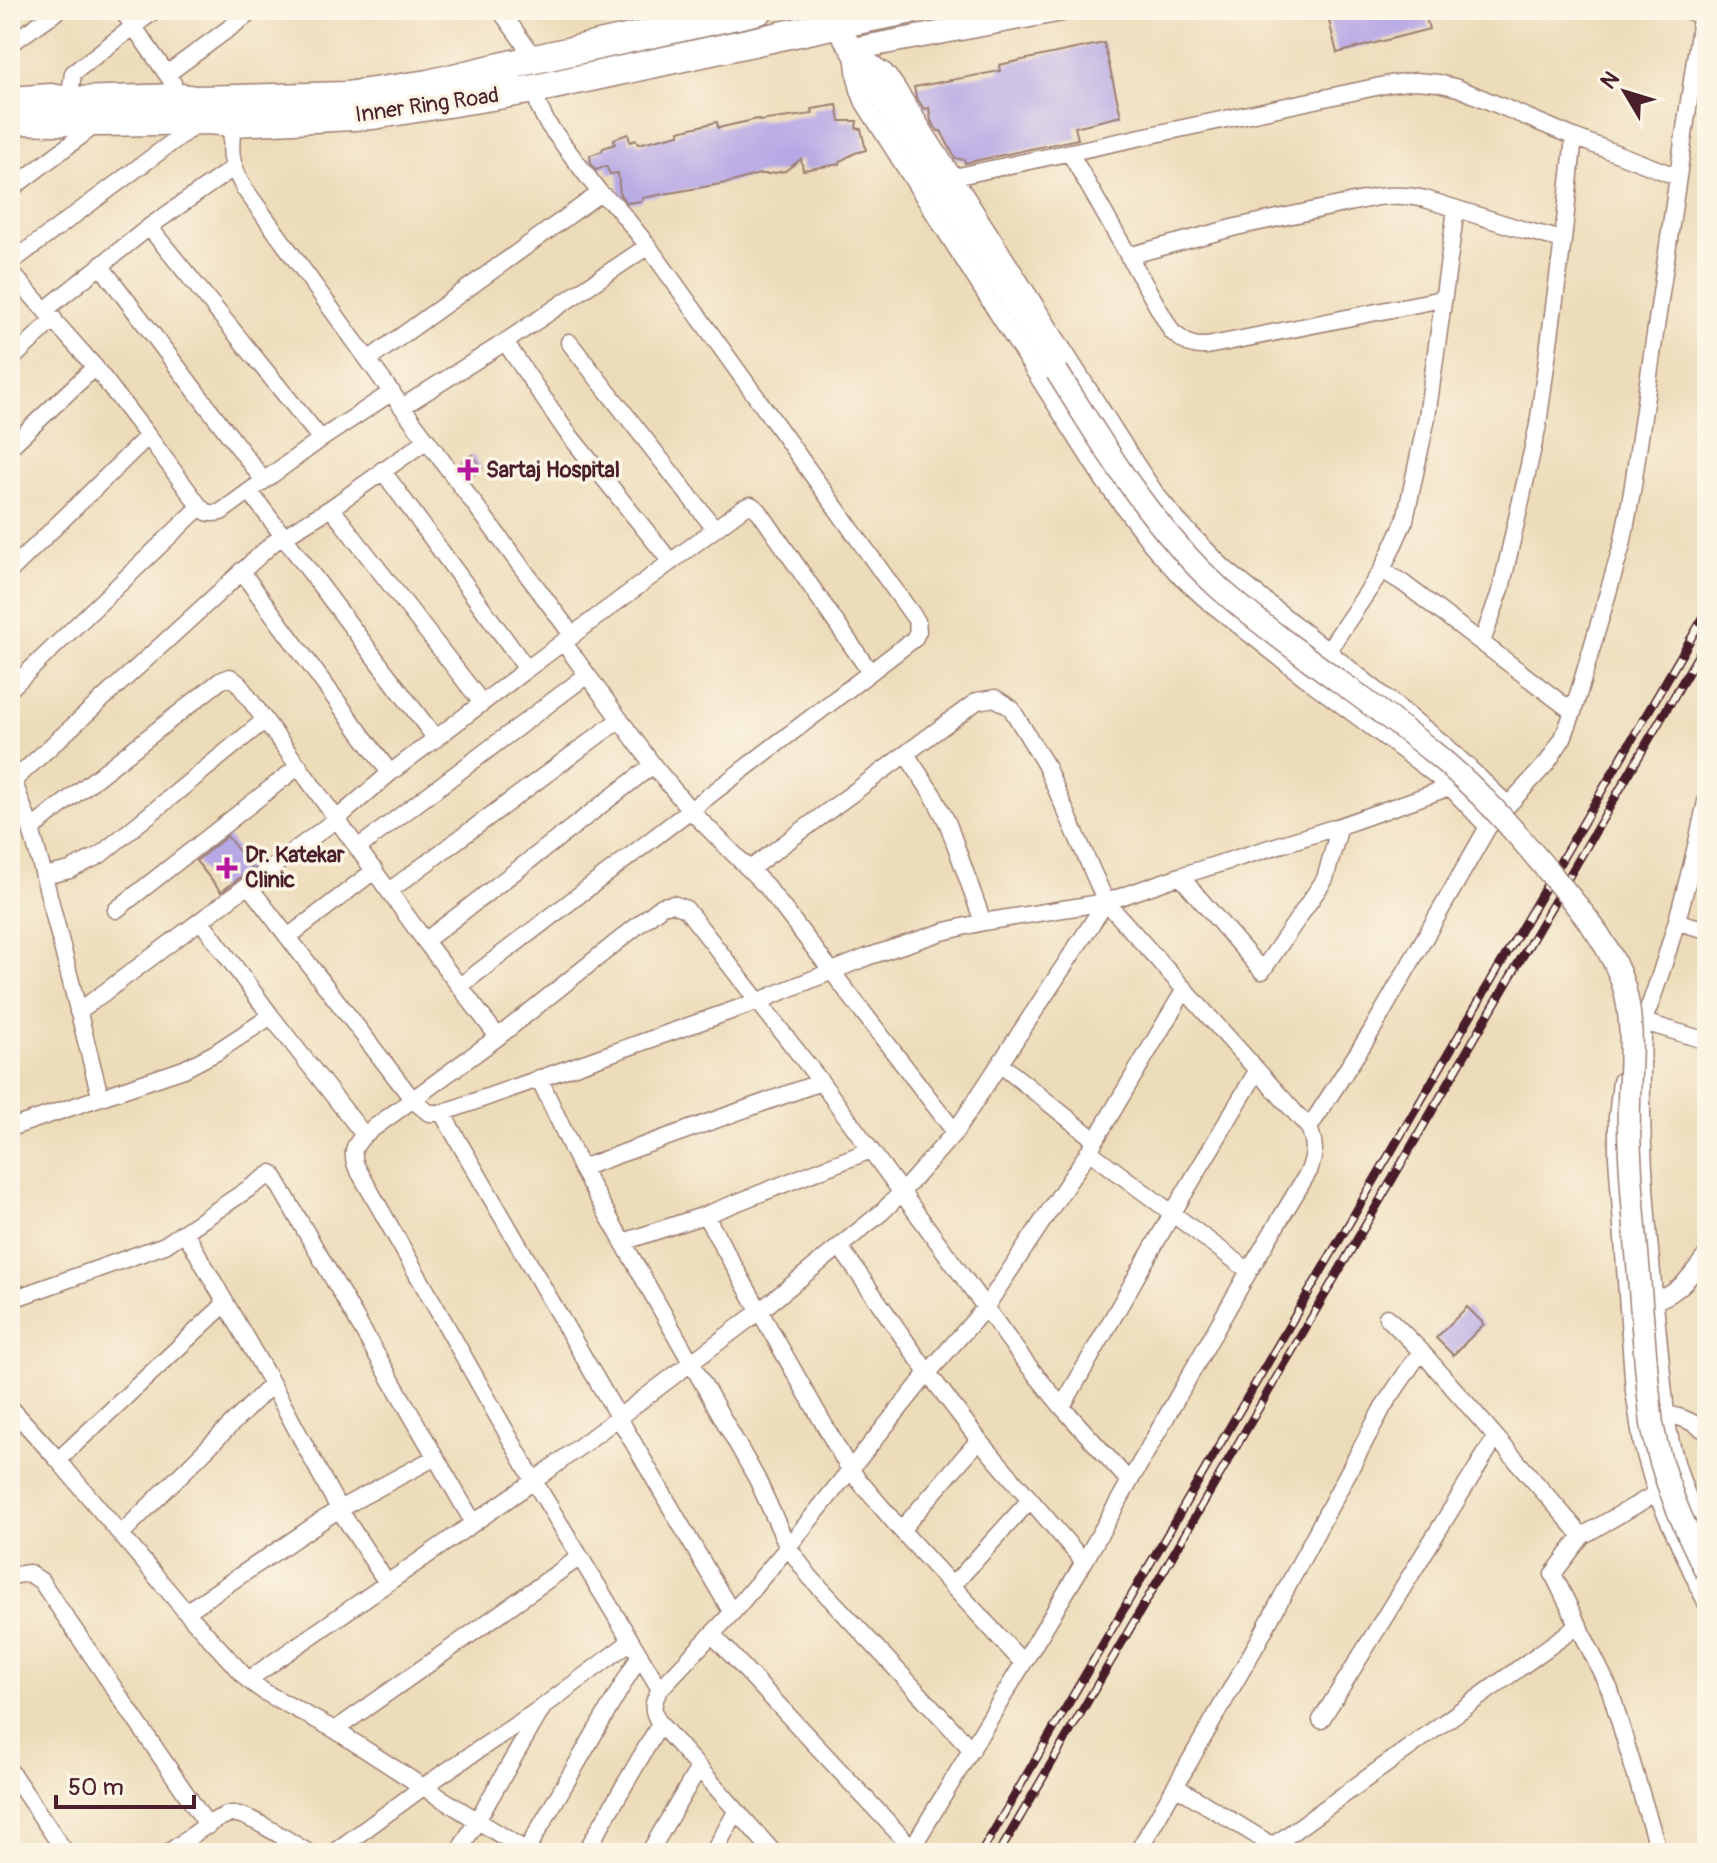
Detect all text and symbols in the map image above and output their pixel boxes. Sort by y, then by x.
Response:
north arrow [1585,52,1665,132]
text: N [1594,66,1626,95]
street label: Inner Ring Road [353,81,501,129]
place label: Sartaj Hospital [486,456,620,484]
marker: Sartaj Hospital [457,459,479,481]
place label: Dr. Katekar Clinic [245,841,346,894]
marker: Dr. Katekar Clinic [216,857,238,879]
scale bar [56,1759,194,1809]
text: 50 m [68,1773,124,1802]

